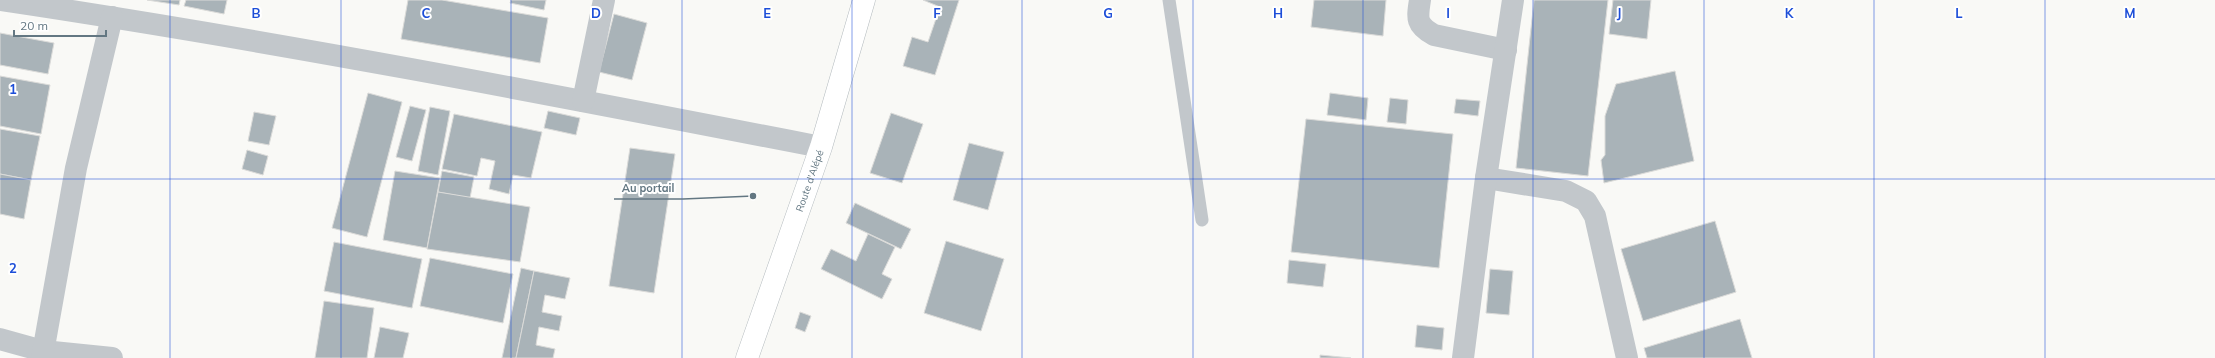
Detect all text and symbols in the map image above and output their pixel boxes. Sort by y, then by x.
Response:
text: B [252,5,261,21]
text: C [422,5,431,21]
text: D [591,5,601,21]
text: E [763,5,771,21]
text: F [933,5,941,21]
text: G [1103,5,1113,21]
text: H [1273,5,1283,21]
text: I [1446,5,1450,21]
text: J [1617,5,1621,21]
text: K [1785,5,1795,21]
text: L [1955,5,1963,21]
text: M [2124,5,2136,21]
scale bar [14,12,106,38]
text: 20 m [20,18,48,33]
text: 1 [9,81,17,97]
street label: Route d'Alépé [792,148,826,213]
callout: Au portail [614,176,683,199]
text: Au portail [622,181,674,195]
text: 2 [9,260,17,276]

